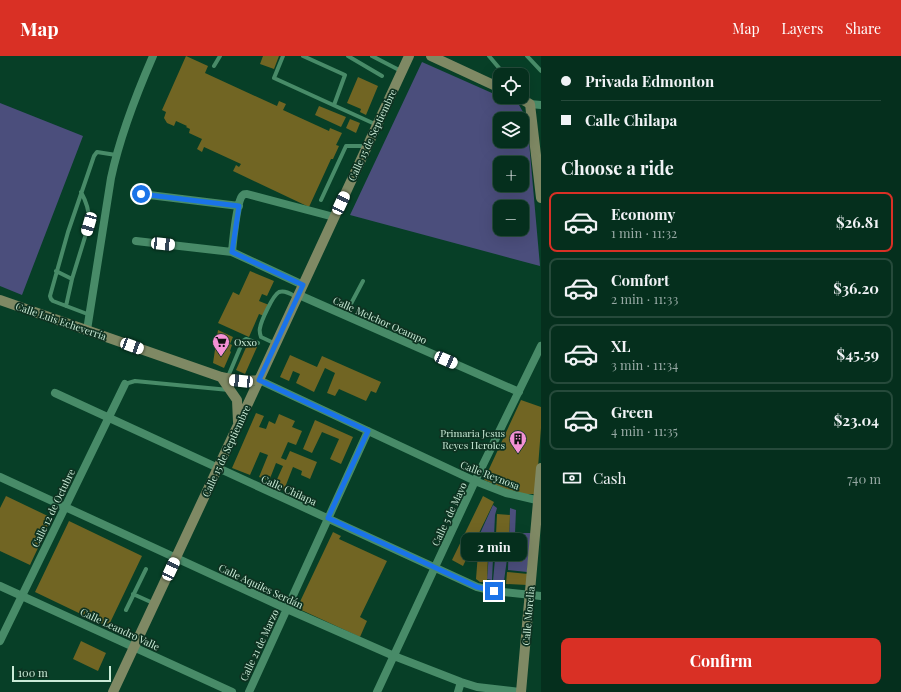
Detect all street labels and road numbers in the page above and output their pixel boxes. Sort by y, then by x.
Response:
street label: Calle 15 de Septiembre [345,87,399,183]
street label: Calle Melchor Ocampo [331,293,430,347]
street label: Calle Luis Echeverría [14,299,108,343]
street label: Calle 15 de Septiembre [199,403,253,499]
street label: Calle Reynosa [458,457,522,493]
street label: Calle 12 de Octubre [28,466,78,550]
street label: Calle Chilapa [259,472,319,508]
street label: Calle 5 de Mayo [428,479,470,548]
street label: Calle Aquiles Serdán [217,560,305,612]
street label: Calle Morelia [518,586,538,646]
street label: Calle Leandro Valle [78,604,162,654]
street label: Calle 21 de Marzo [236,606,282,683]

